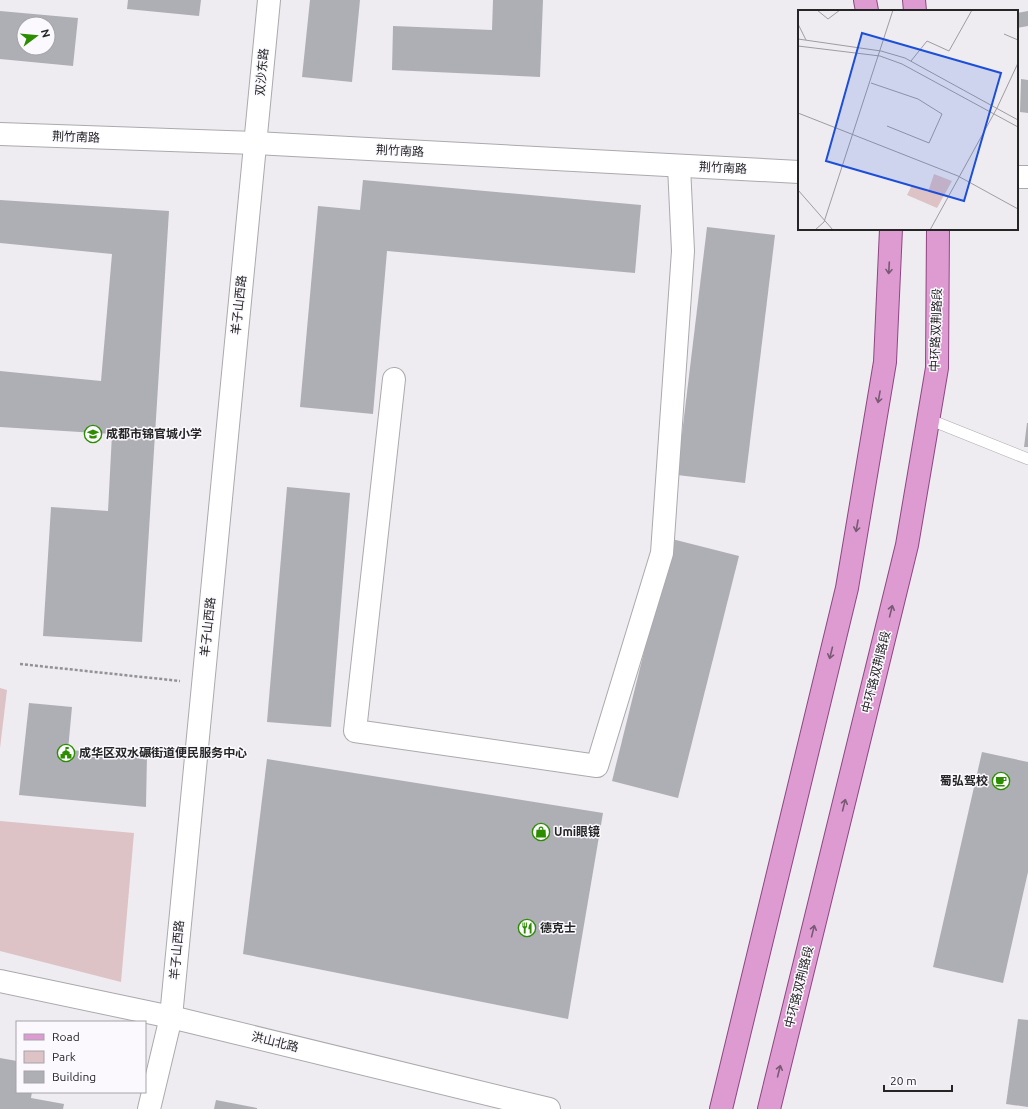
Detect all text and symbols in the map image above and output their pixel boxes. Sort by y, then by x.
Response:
inset map [798,10,1018,230]
north arrow [16,16,56,56]
text: N [39,28,53,39]
street label: 双沙东路 [253,47,270,96]
street label: 荆竹南路 [52,129,100,144]
street label: 荆竹南路 [376,143,424,158]
street label: 荆竹南路 [699,160,747,175]
one-way arrow [886,261,893,274]
street label: 羊子山西路 [229,274,248,335]
street label: 中环路双荆路段 [928,288,943,372]
one-way arrow [875,390,883,403]
school or university icon: 成都市锦官城小学 [83,424,103,444]
place label: 成都市锦官城小学 [106,427,202,440]
one-way arrow [853,519,861,532]
street label: 羊子山西路 [198,596,217,657]
one-way arrow [888,604,896,617]
street label: 中环路双荆路段 [859,630,892,714]
one-way arrow [827,646,835,659]
public building icon: 成华区双水碾街道便民服务中心 [56,743,76,763]
place label: 成华区双水碾街道便民服务中心 [79,746,247,759]
cafe icon: 蜀弘驾校 [991,771,1011,791]
place label: 蜀弘驾校 [940,774,988,787]
one-way arrow [840,799,848,812]
shop icon: Umi眼镜 [531,822,551,842]
place label: Umi眼镜 [554,825,600,838]
restaurant icon: 德克士 [517,918,537,938]
street label: 羊子山西路 [167,919,186,980]
place label: 德克士 [540,921,576,934]
one-way arrow [810,925,817,938]
street label: 中环路双荆路段 [782,945,815,1029]
legend [16,1021,146,1093]
street label: 洪山北路 [250,1029,300,1054]
text: Road [52,1030,80,1043]
text: Park [52,1050,76,1063]
one-way arrow [775,1065,783,1078]
scale bar [884,1067,952,1093]
text: Building [52,1070,96,1083]
text: 20 m [890,1074,917,1087]

